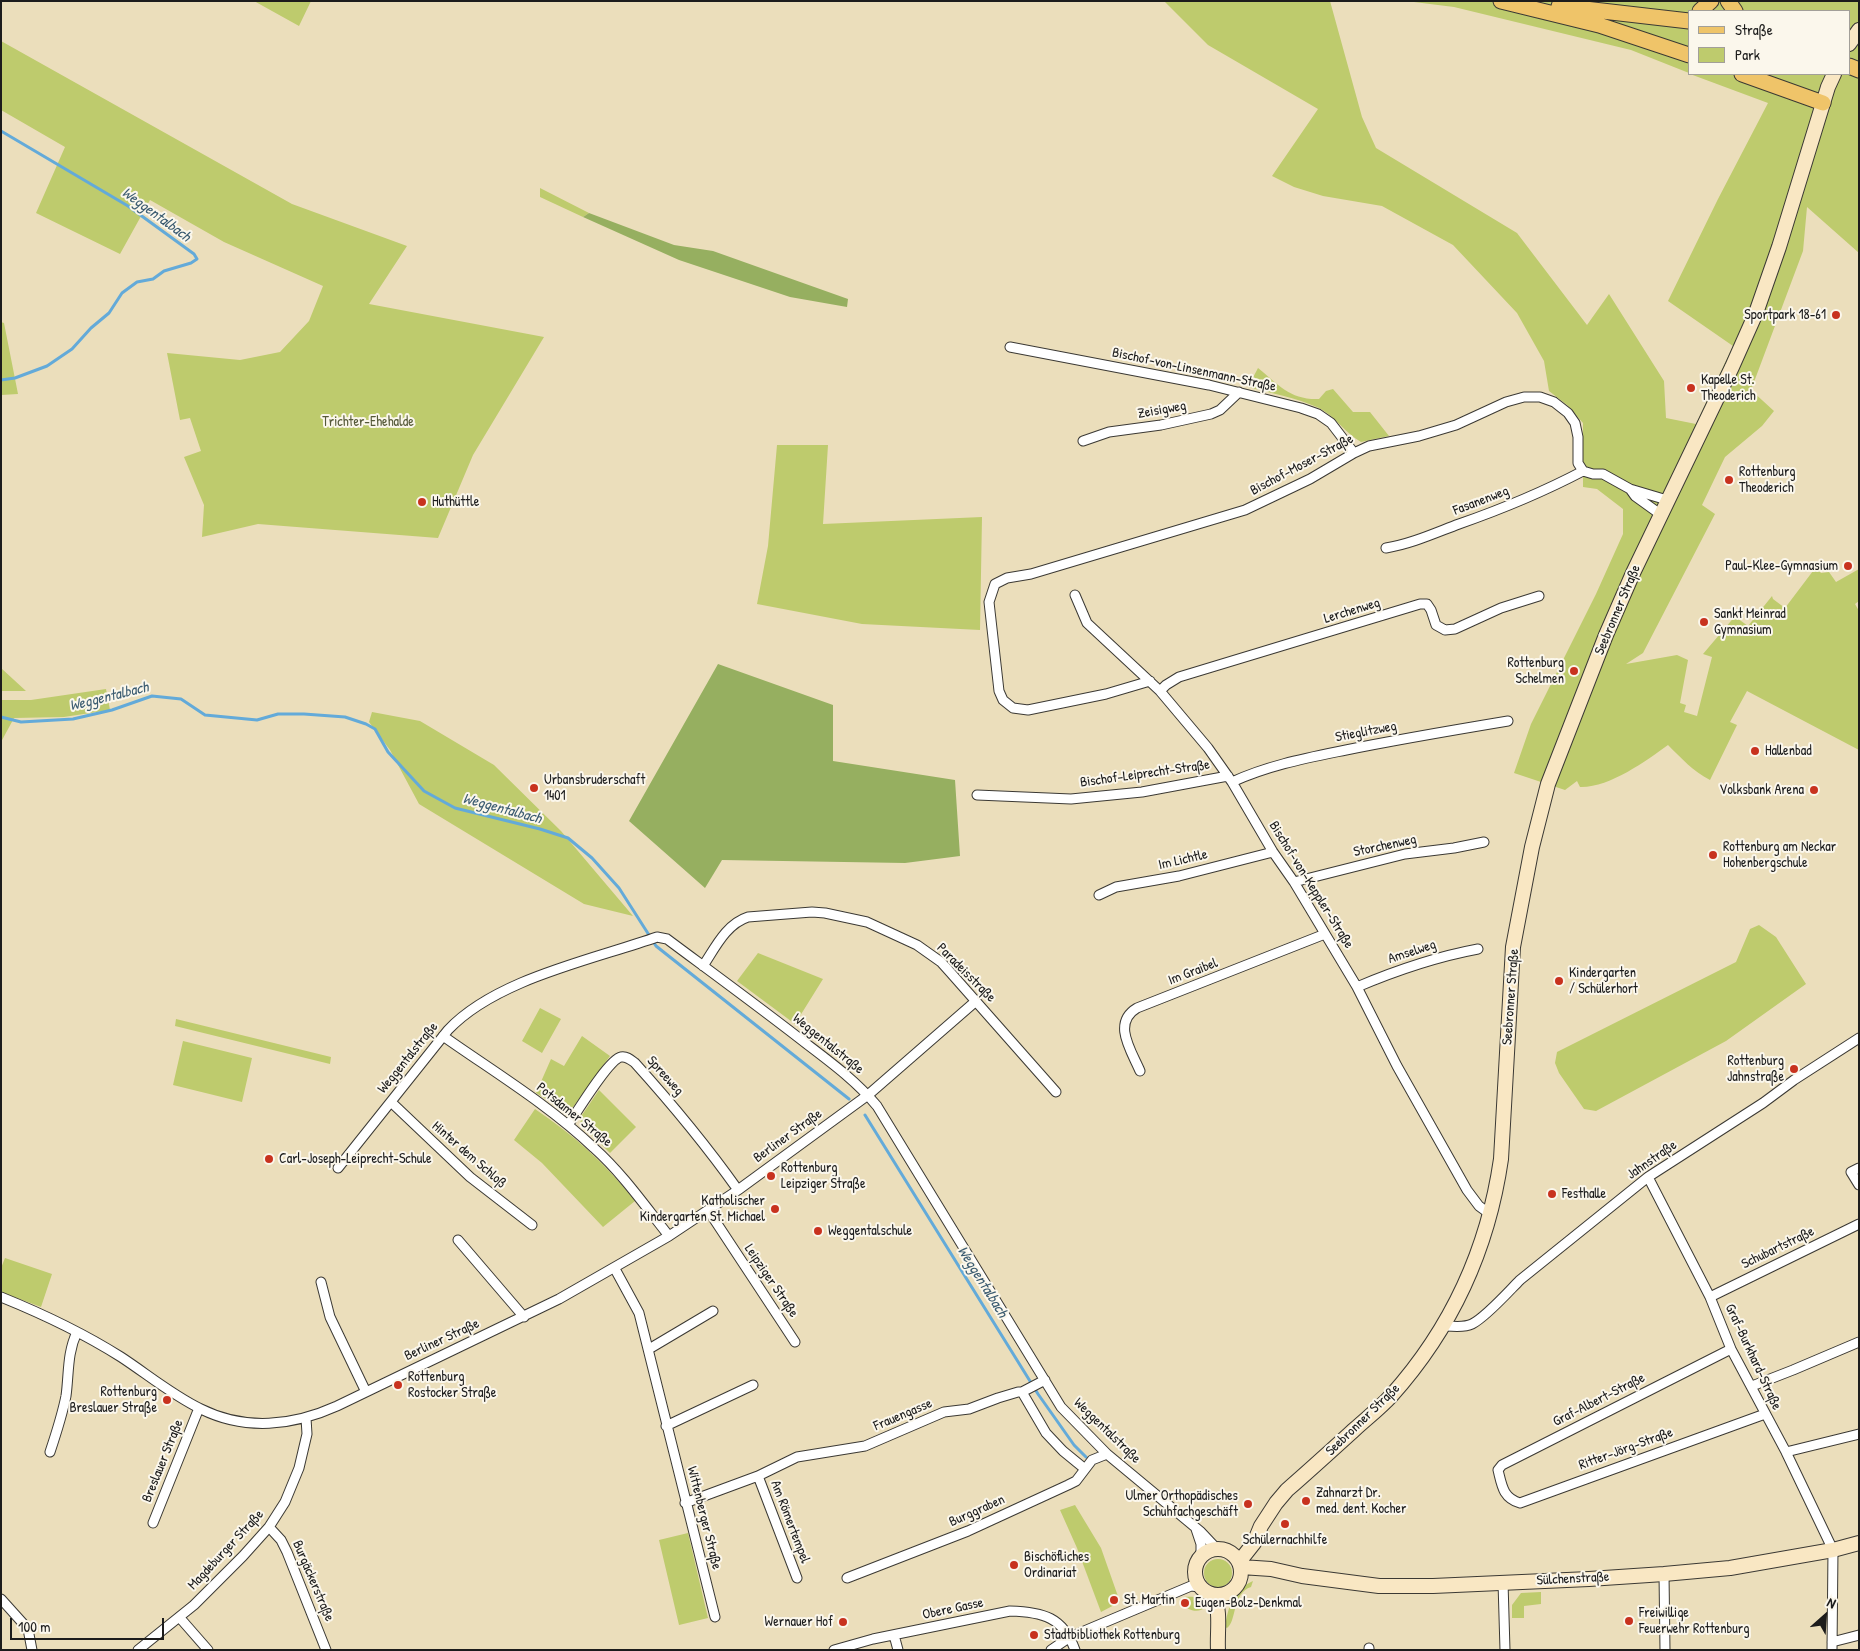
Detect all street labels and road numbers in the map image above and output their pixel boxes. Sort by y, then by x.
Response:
street label: Bischof-von-Linsenmann-Straße [1111,344,1277,396]
street label: Zeisigweg [1136,397,1188,423]
street label: Bischof-Moser-Straße [1248,431,1356,499]
street label: Fasanenweg [1451,483,1511,519]
street label: Seebronner Straße [1591,562,1645,658]
street label: Lerchenweg [1322,595,1382,627]
street label: Stieglitzweg [1334,718,1398,746]
street label: Bischof-Leiprecht-Straße [1079,757,1211,791]
street label: Bischof-von-Keppler-Straße [1265,818,1357,952]
street label: Storchenweg [1352,831,1418,861]
street label: Im Lichtle [1157,846,1209,874]
street label: Amselweg [1386,936,1438,968]
street label: Paradeisstraße [933,940,999,1006]
street label: Seebronner Straße [1499,948,1523,1046]
street label: Im Graibel [1166,955,1220,989]
street label: Weggentalstraße [789,1010,867,1078]
street label: Weggentalstraße [374,1019,442,1097]
street label: Spreeweg [643,1053,687,1099]
street label: Potsdamer Straße [533,1079,615,1151]
street label: Berliner Straße [750,1106,826,1166]
street label: Hinter dem Schloß [428,1118,510,1192]
street label: Jahnstraße [1624,1137,1680,1183]
street label: Schubartstraße [1739,1223,1817,1273]
street label: Leipziger Straße [740,1241,802,1321]
street label: Graf-Burkhard-Straße [1721,1301,1785,1413]
street label: Berliner Straße [402,1315,482,1365]
street label: Graf-Albert-Straße [1550,1370,1648,1430]
street label: Seebronner Straße [1323,1381,1403,1459]
street label: Frauengasse [871,1395,935,1435]
street label: Weggentalstraße [1070,1395,1144,1467]
street label: Breslauer Straße [139,1417,187,1505]
street label: Ritter-Jörg-Straße [1577,1424,1675,1474]
street label: Wittenberger Straße [683,1465,725,1571]
street label: Am Römertempel [767,1478,813,1566]
street label: Burggraben [947,1491,1007,1531]
street label: Magdeburger Straße [185,1506,267,1594]
street label: Burgäckerstraße [288,1538,338,1624]
street label: Sülchenstraße [1536,1569,1610,1589]
street label: Obere Gasse [921,1594,985,1624]

